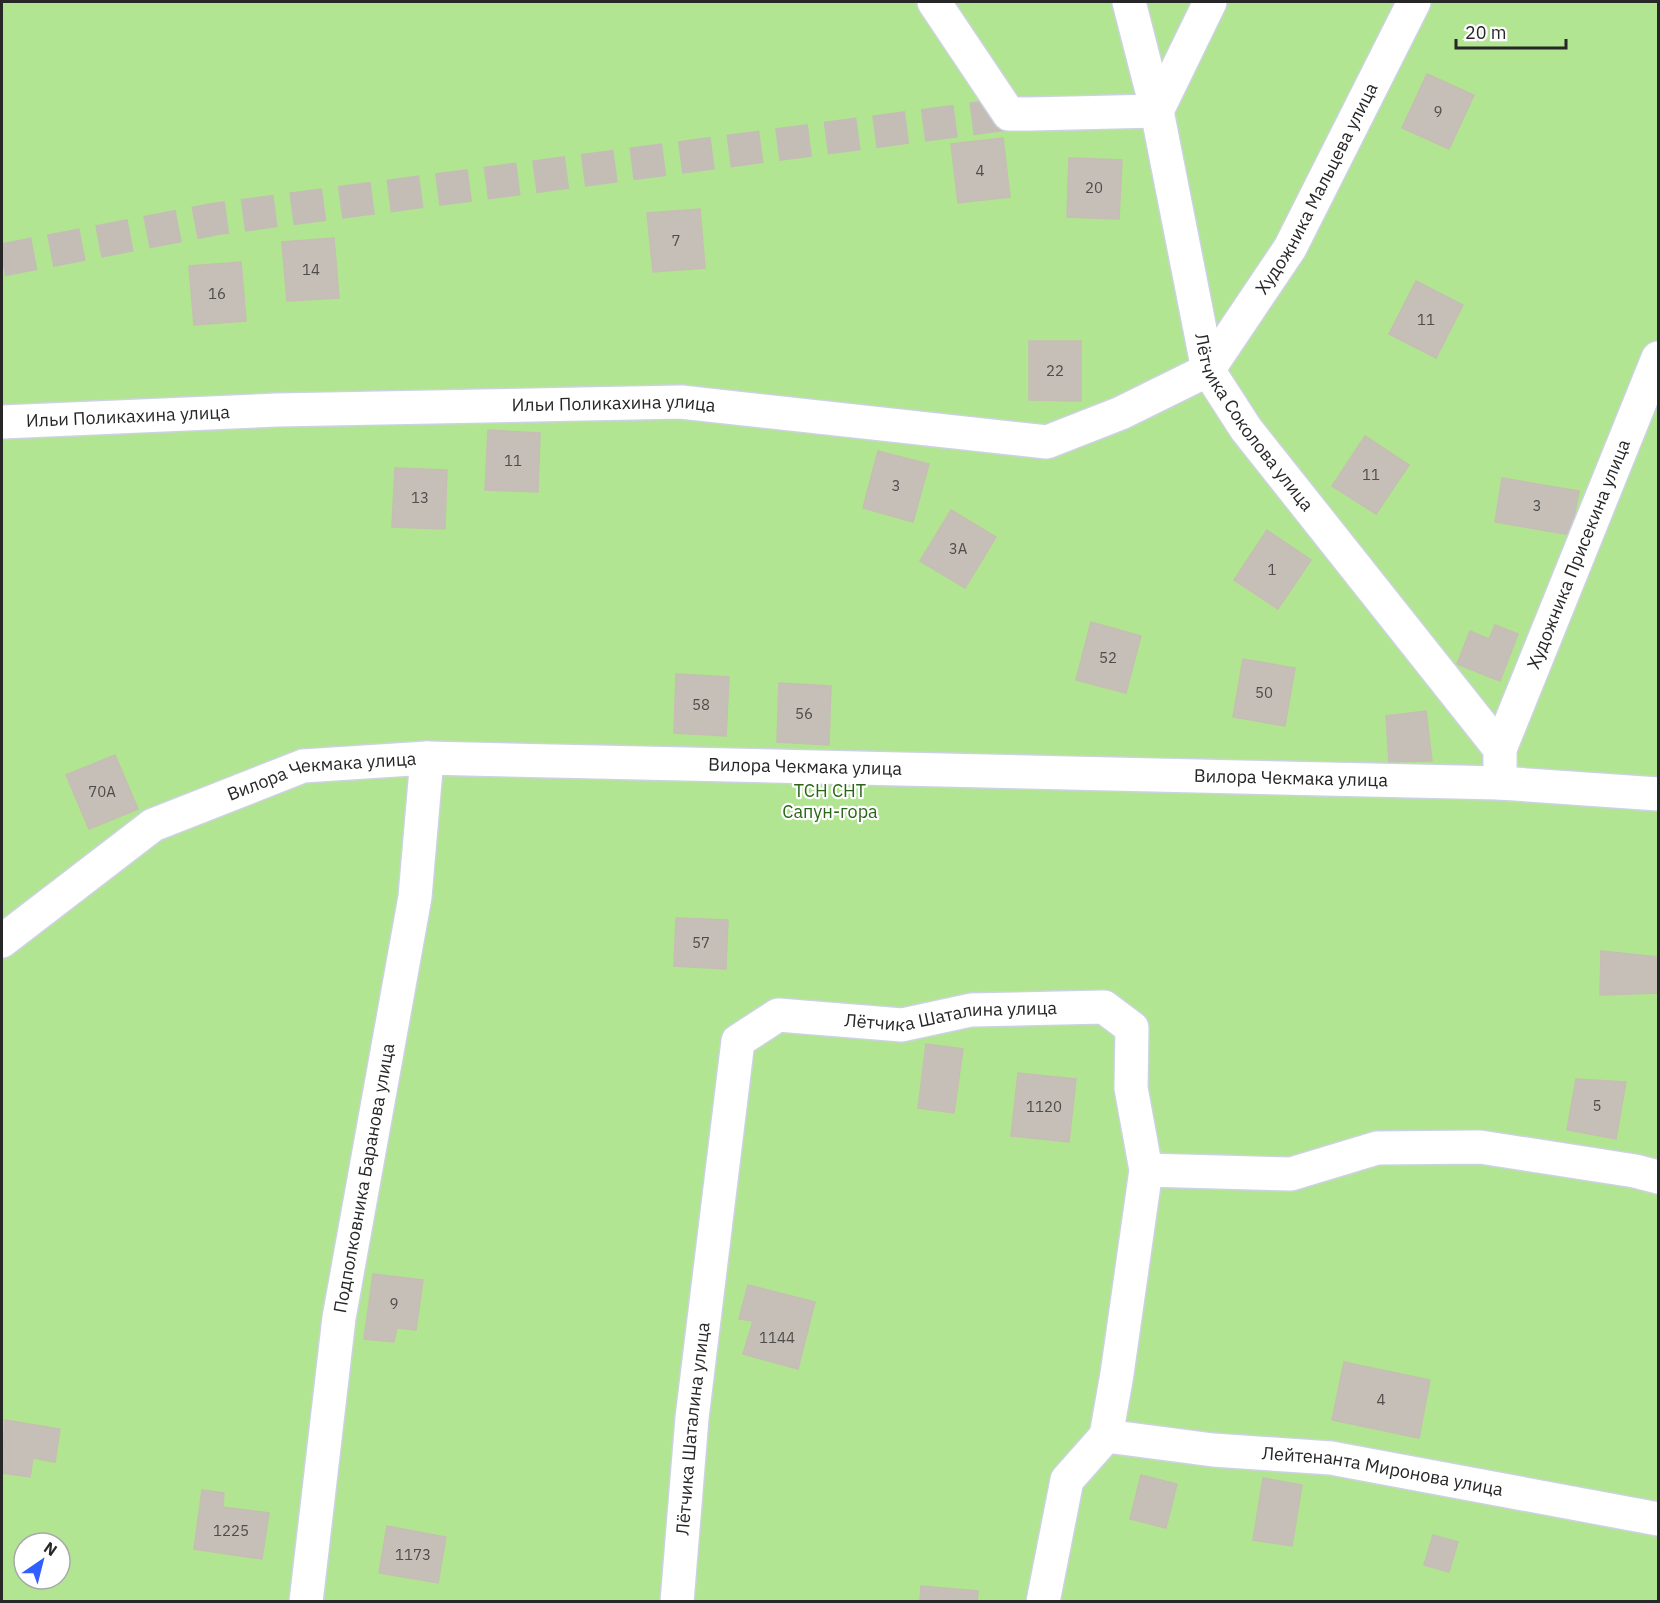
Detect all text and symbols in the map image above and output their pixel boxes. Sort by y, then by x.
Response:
scale bar [1456,12,1566,50]
text: 20 m [1465,21,1507,44]
street label: Художника Мальцева улица [1250,78,1383,299]
house number: 9 [1433,102,1443,121]
house number: 4 [975,161,985,180]
house number: 20 [1085,178,1103,197]
house number: 7 [671,231,681,250]
house number: 14 [302,260,320,279]
house number: 16 [208,284,226,303]
house number: 11 [1417,310,1435,329]
street label: Лётчика Соколова улица [1190,331,1319,516]
house number: 22 [1046,361,1064,380]
street label: Ильи Поликахина улица [511,390,717,417]
street label: Ильи Поликахина улица [25,400,231,432]
street label: Художника Присекина улица [1521,435,1635,672]
house number: 11 [504,451,522,470]
house number: 11 [1362,465,1380,484]
house number: 3 [891,476,901,495]
house number: 13 [411,488,429,507]
house number: 3 [1532,496,1542,515]
house number: 3А [949,539,968,558]
house number: 1 [1267,560,1277,579]
house number: 52 [1099,648,1117,667]
house number: 50 [1255,683,1273,702]
house number: 58 [692,695,710,714]
house number: 56 [795,704,813,723]
street label: Вилора Чекмака улица [224,747,417,806]
street label: Вилора Чекмака улица [708,753,903,780]
street label: Вилора Чекмака улица [1194,764,1389,791]
park label: ТСН СНТ Сапун-гора [782,779,878,823]
house number: 70А [88,782,116,801]
house number: 57 [692,933,710,952]
street label: Лётчика Шаталина улица [844,996,1058,1036]
street label: Подполковника Баранова улица [328,1041,399,1315]
house number: 5 [1592,1096,1602,1115]
house number: 1120 [1026,1097,1062,1116]
house number: 9 [389,1294,399,1313]
street label: Лётчика Шаталина улица [670,1320,715,1536]
house number: 1144 [759,1328,795,1347]
house number: 4 [1376,1390,1386,1409]
street label: Лейтенанта Миронова улица [1261,1441,1505,1501]
house number: 1225 [213,1521,249,1540]
north arrow [12,1531,72,1591]
text: N [40,1537,61,1560]
house number: 1173 [395,1545,431,1564]

